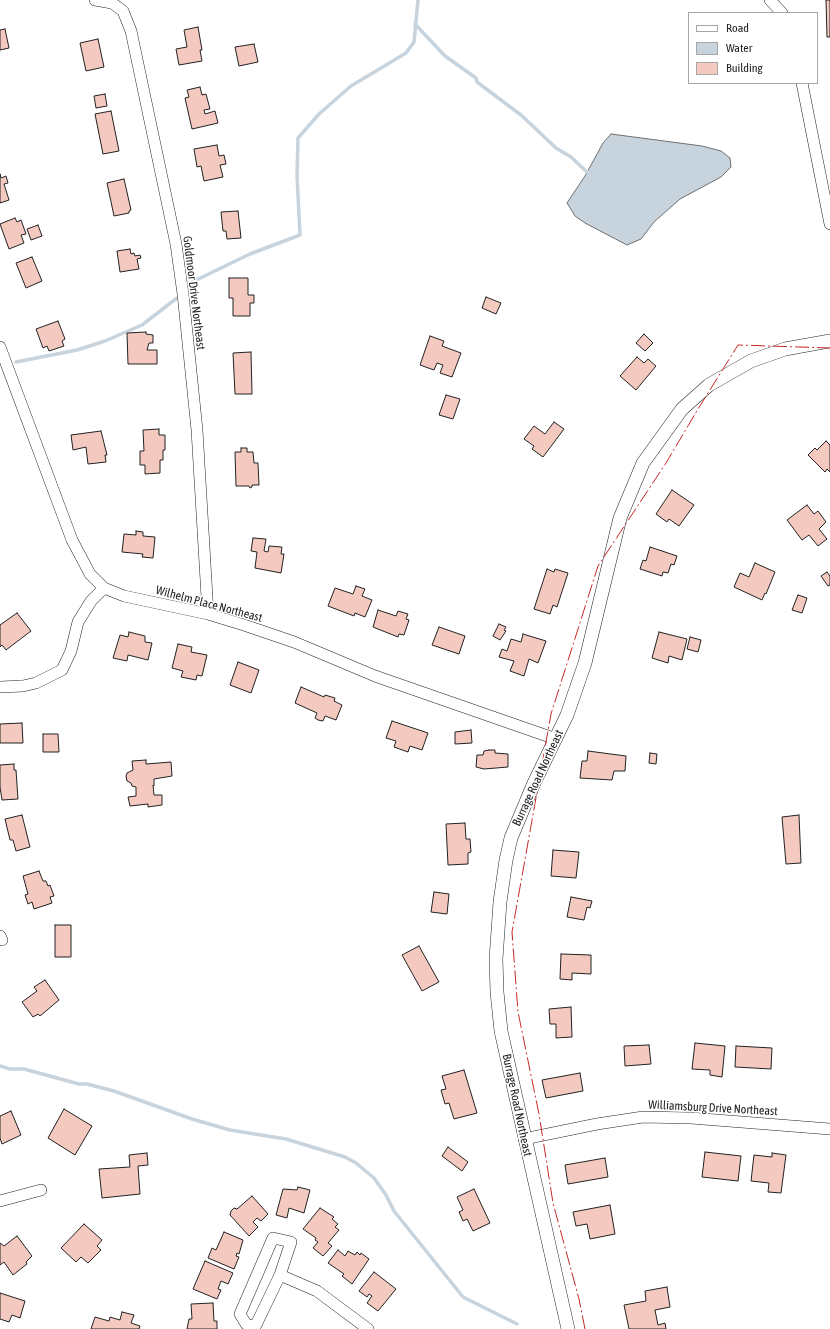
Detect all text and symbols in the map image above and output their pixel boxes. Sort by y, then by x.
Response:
legend [688,12,818,84]
text: Road [726,21,749,35]
text: Water [726,41,752,55]
text: Building [726,61,763,75]
street label: Goldmoor Drive Northeast [180,235,208,351]
street label: Wilhelm Place Northeast [154,583,264,625]
street label: Burrage Road Northeast [509,728,567,828]
street label: Burrage Road Northeast [499,1052,535,1158]
street label: Williamsburg Drive Northeast [648,1097,778,1119]

